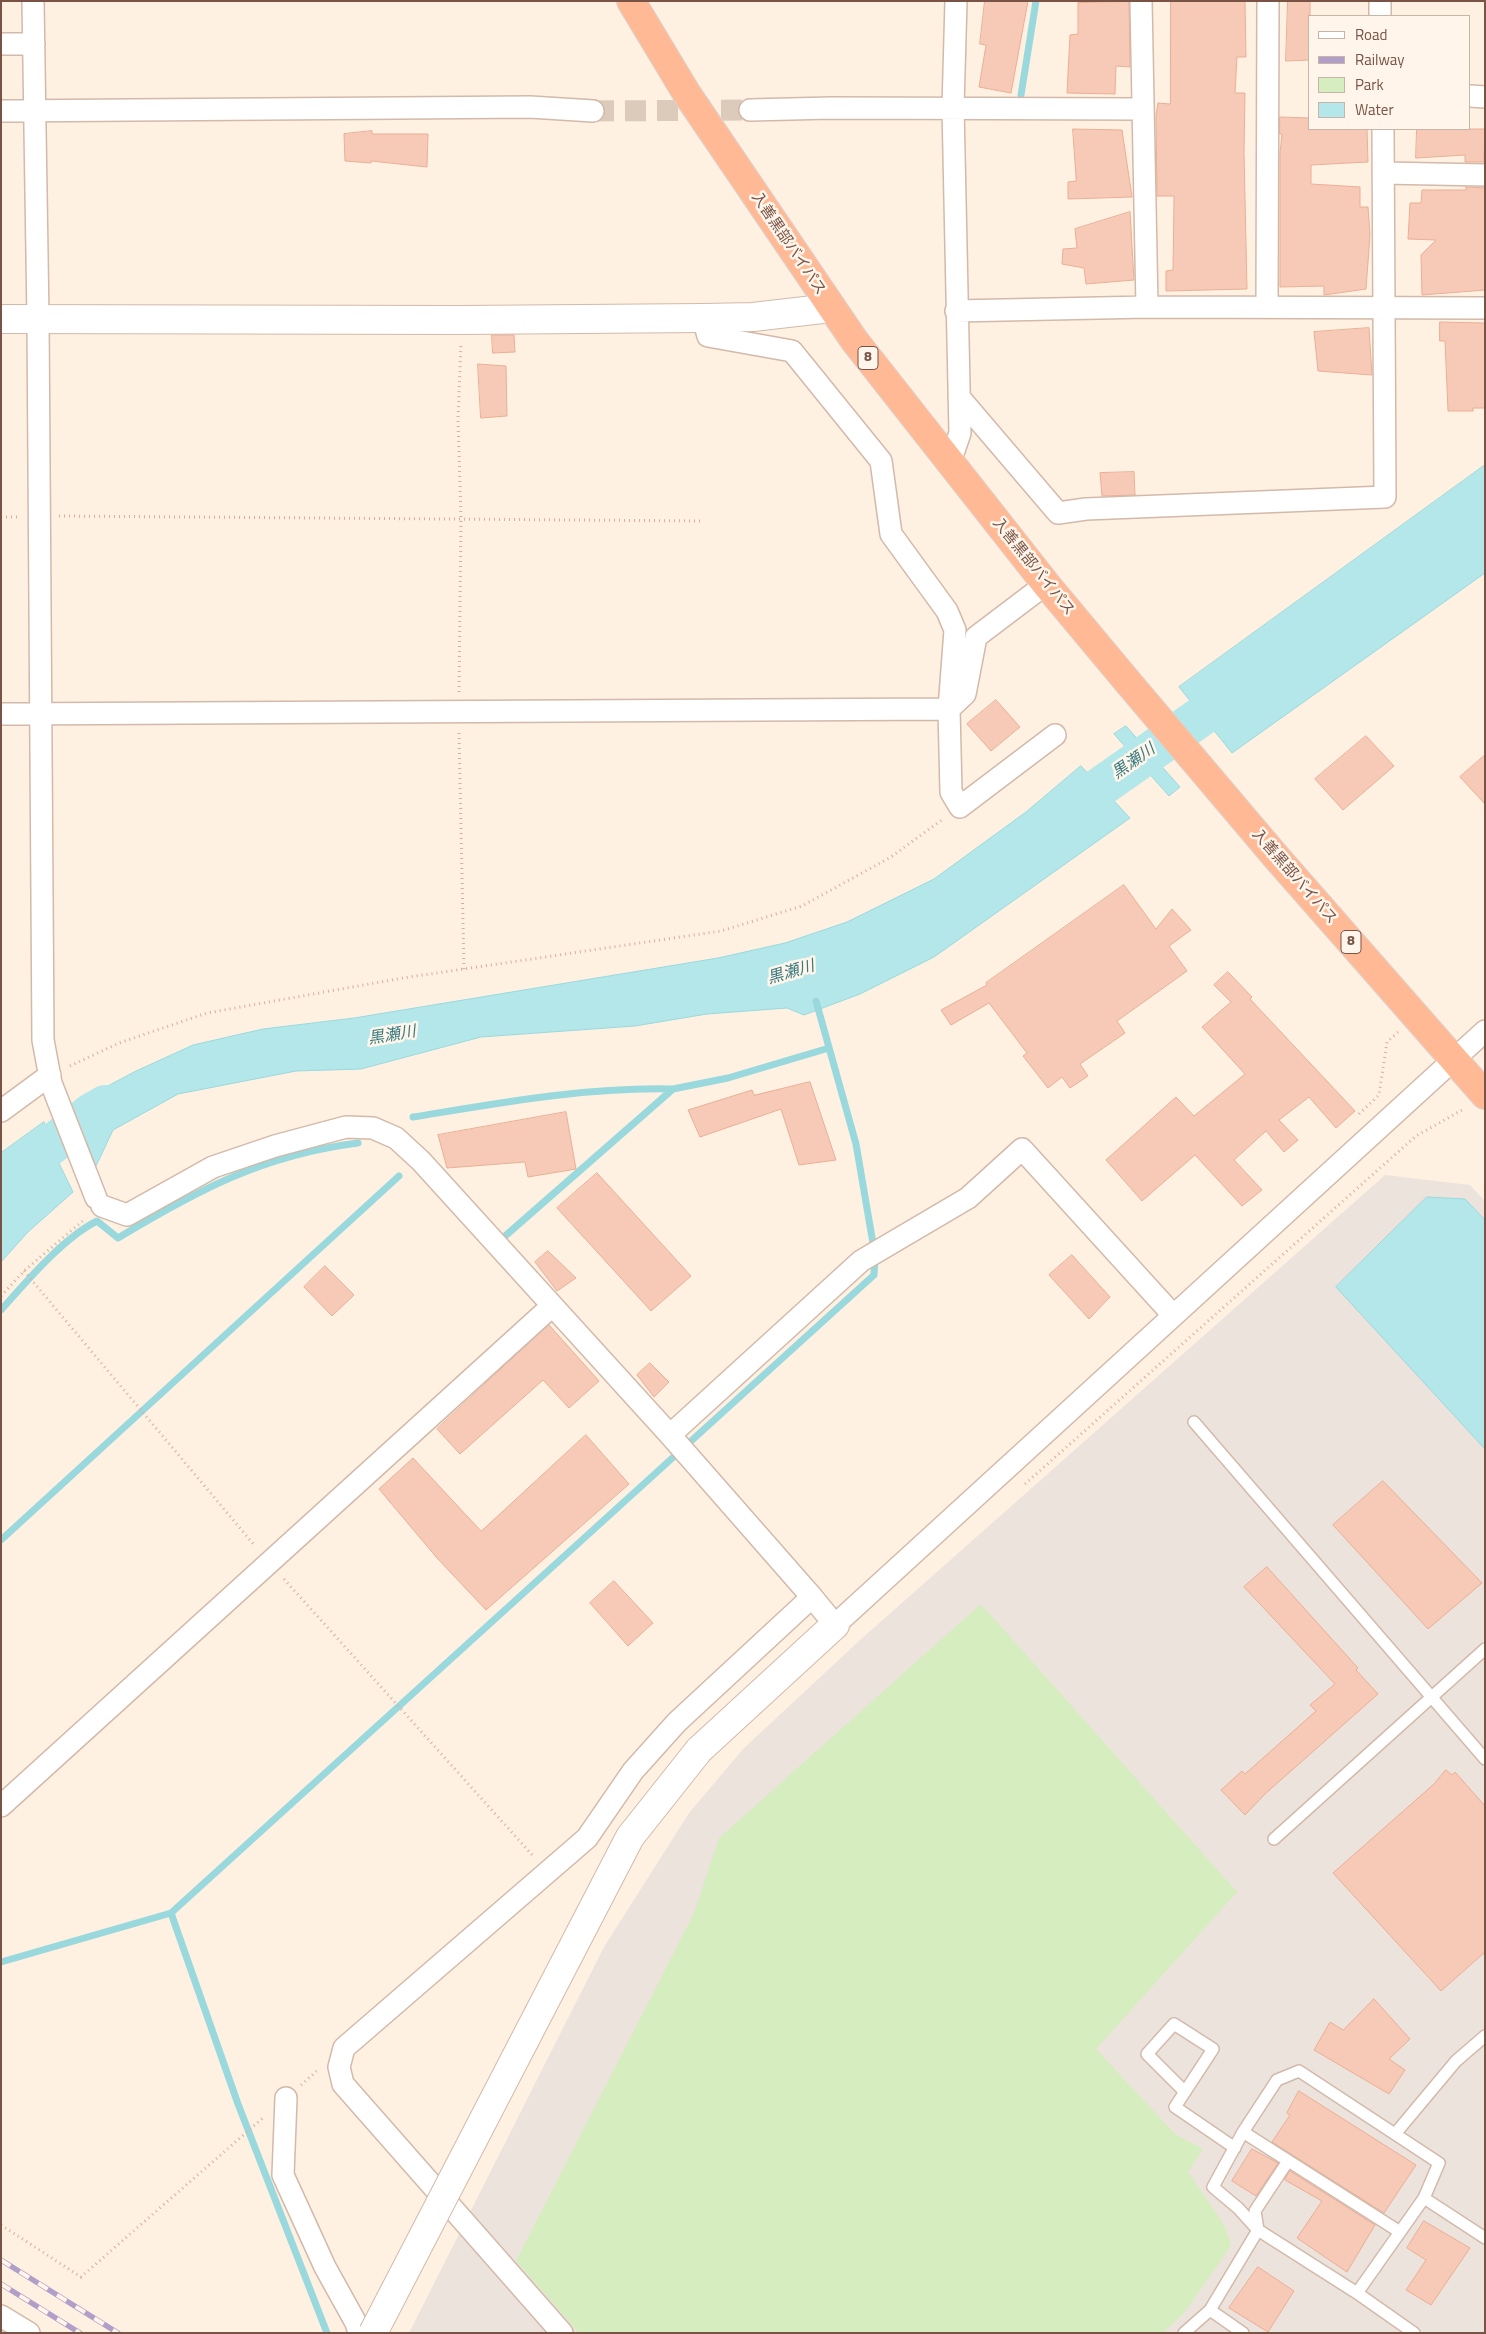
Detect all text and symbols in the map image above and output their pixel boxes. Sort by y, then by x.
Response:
legend [1308,15,1471,130]
text: Road [1355,23,1387,46]
text: Railway [1355,48,1405,71]
text: Park [1355,73,1384,96]
text: Water [1355,98,1394,121]
street label: 入善黒部バイパス [747,189,829,299]
road number: 8 [858,346,878,369]
street label: 入善黒部バイパス [988,515,1078,619]
water label: 黒瀬川 [1109,740,1159,784]
street label: 入善黒部バイパス [1248,826,1340,928]
road number: 8 [1341,930,1361,954]
water label: 黒瀬川 [765,957,817,989]
water label: 黒瀬川 [367,1023,417,1049]

